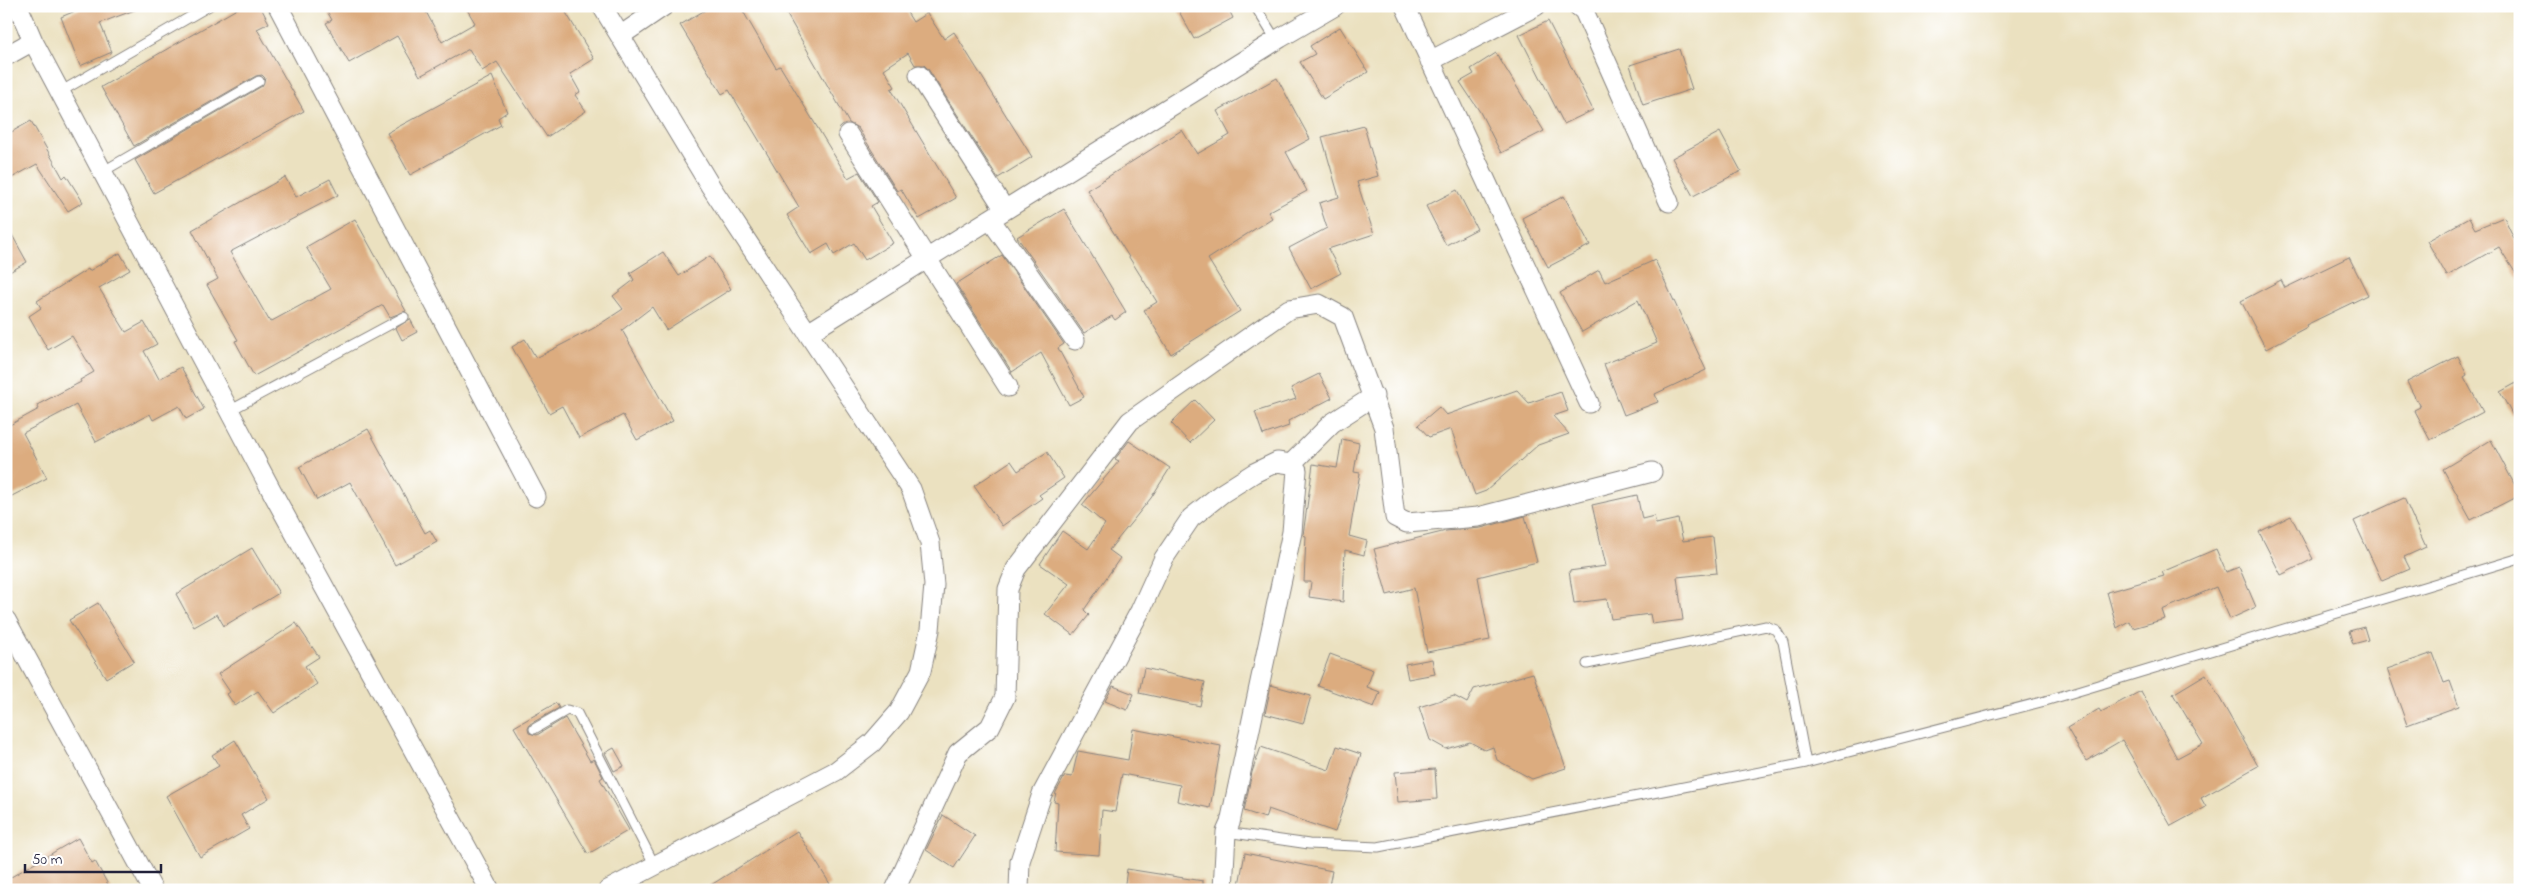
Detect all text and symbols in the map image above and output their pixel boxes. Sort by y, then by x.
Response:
scale bar [25,841,161,873]
text: 50 m [32,849,63,871]

